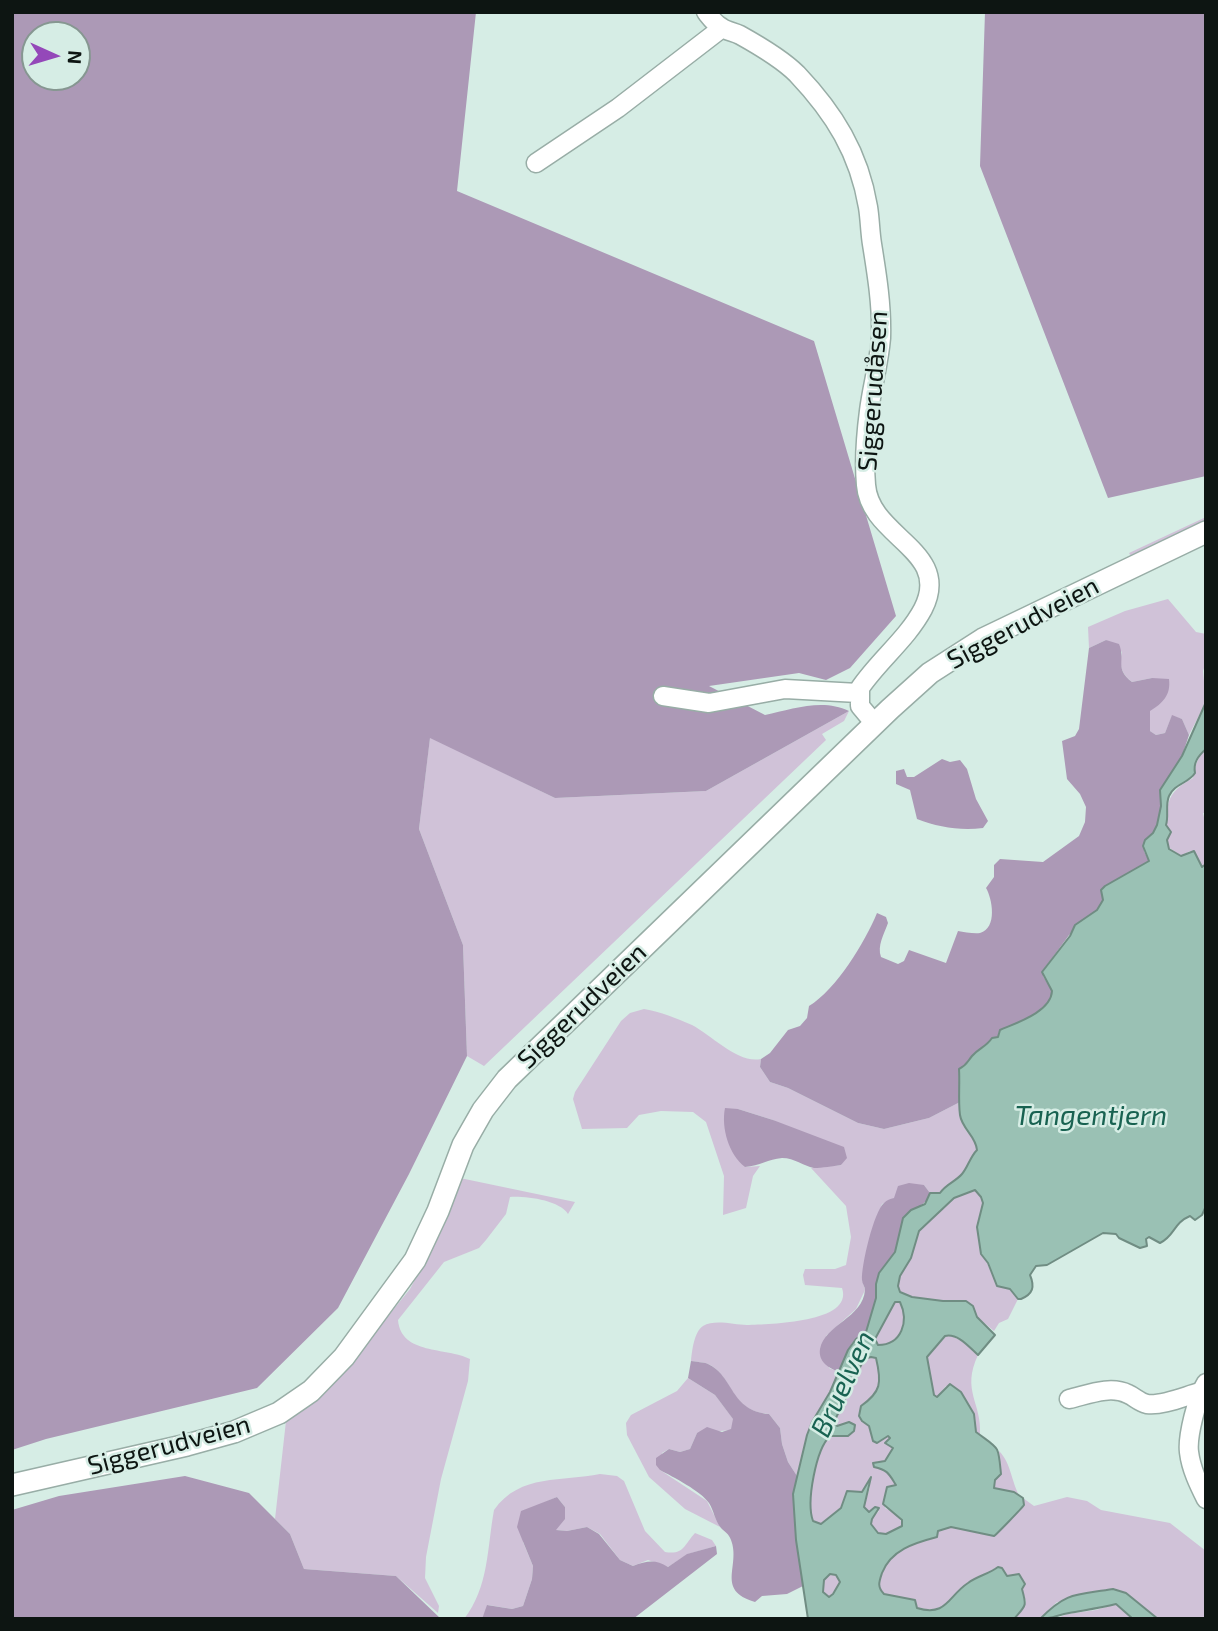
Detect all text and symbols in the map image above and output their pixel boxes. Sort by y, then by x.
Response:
north arrow [21,21,91,91]
text: N [64,50,87,65]
street label: Siggerudåsen [852,310,894,472]
street label: Siggerudveien [942,570,1104,676]
street label: Siggerudveien [511,937,653,1075]
water label: Tangentjern [1015,1099,1167,1133]
water label: Bruelven [804,1326,882,1442]
street label: Siggerudveien [84,1408,254,1482]

